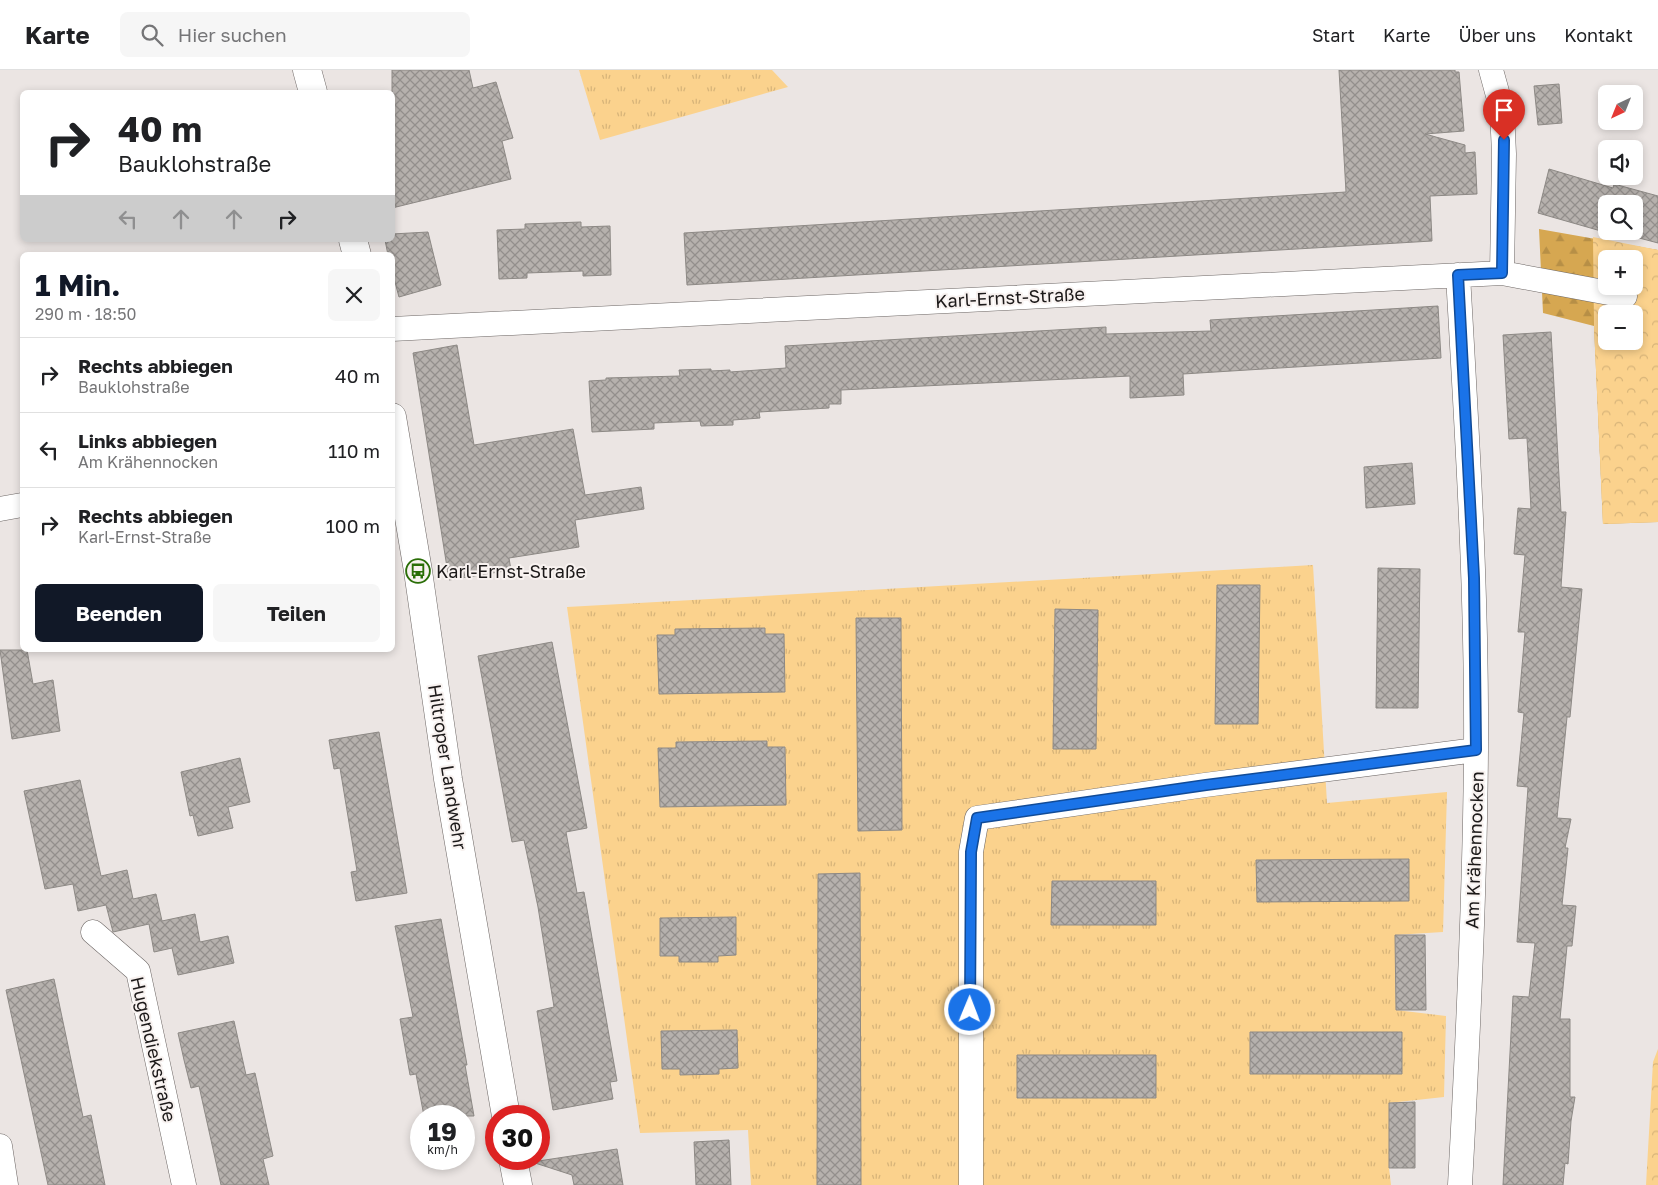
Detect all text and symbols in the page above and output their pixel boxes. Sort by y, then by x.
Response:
search box [120,12,470,57]
text: Karte [25,20,90,49]
icon: search [138,21,166,49]
text: Hier suchen [178,23,287,46]
text: Start [1312,24,1355,46]
text: Karte [1383,24,1430,46]
text: Über uns [1458,24,1536,46]
text: Kontakt [1564,24,1633,46]
north arrow [1598,85,1642,130]
map controls [1598,85,1643,350]
pin [1483,89,1525,140]
icon: arrive [1490,96,1518,124]
text: 40 m [118,108,202,150]
icon: right [35,110,100,175]
button: sound [1598,140,1643,185]
text: Bauklohstraße [118,150,271,177]
button: search [1598,195,1643,240]
icon: left [114,205,142,233]
icon: ahead [167,205,195,233]
icon: ahead [220,205,248,233]
icon: right [273,205,301,233]
button: + [1598,250,1643,295]
text: 1 Min. [35,267,121,303]
button: close [328,269,380,321]
street label: Karl-Ernst-Straße [935,282,1085,312]
text: 290 m · 18:50 [35,304,136,324]
button: − [1598,305,1643,350]
text: Rechts abbiegen [78,354,233,377]
icon: right [35,361,63,389]
text: 40 m [335,364,380,387]
text: Bauklohstraße [78,377,189,397]
text: Links abbiegen [78,429,217,452]
icon: left [35,436,63,464]
text: 110 m [328,439,380,462]
text: Am Krähennocken [78,452,218,472]
text: Rechts abbiegen [78,504,233,527]
icon: right [35,511,63,539]
text: 100 m [326,514,380,537]
text: Karl-Ernst-Straße [78,527,211,547]
bus stop icon: Karl-Ernst-Straße [405,558,431,584]
place label: Karl-Ernst-Straße [436,560,586,582]
button: Beenden [35,584,203,642]
button: Teilen [213,584,380,642]
street label: Hiltroper Landwehr [424,683,472,851]
street label: Am Krähennocken [1460,771,1488,929]
street label: Hugendiekstraße [127,974,181,1124]
position arrow [943,983,995,1035]
speed limit sign: 30 [485,1105,550,1170]
text: 19 [428,1116,457,1147]
text: km/h [427,1142,458,1157]

